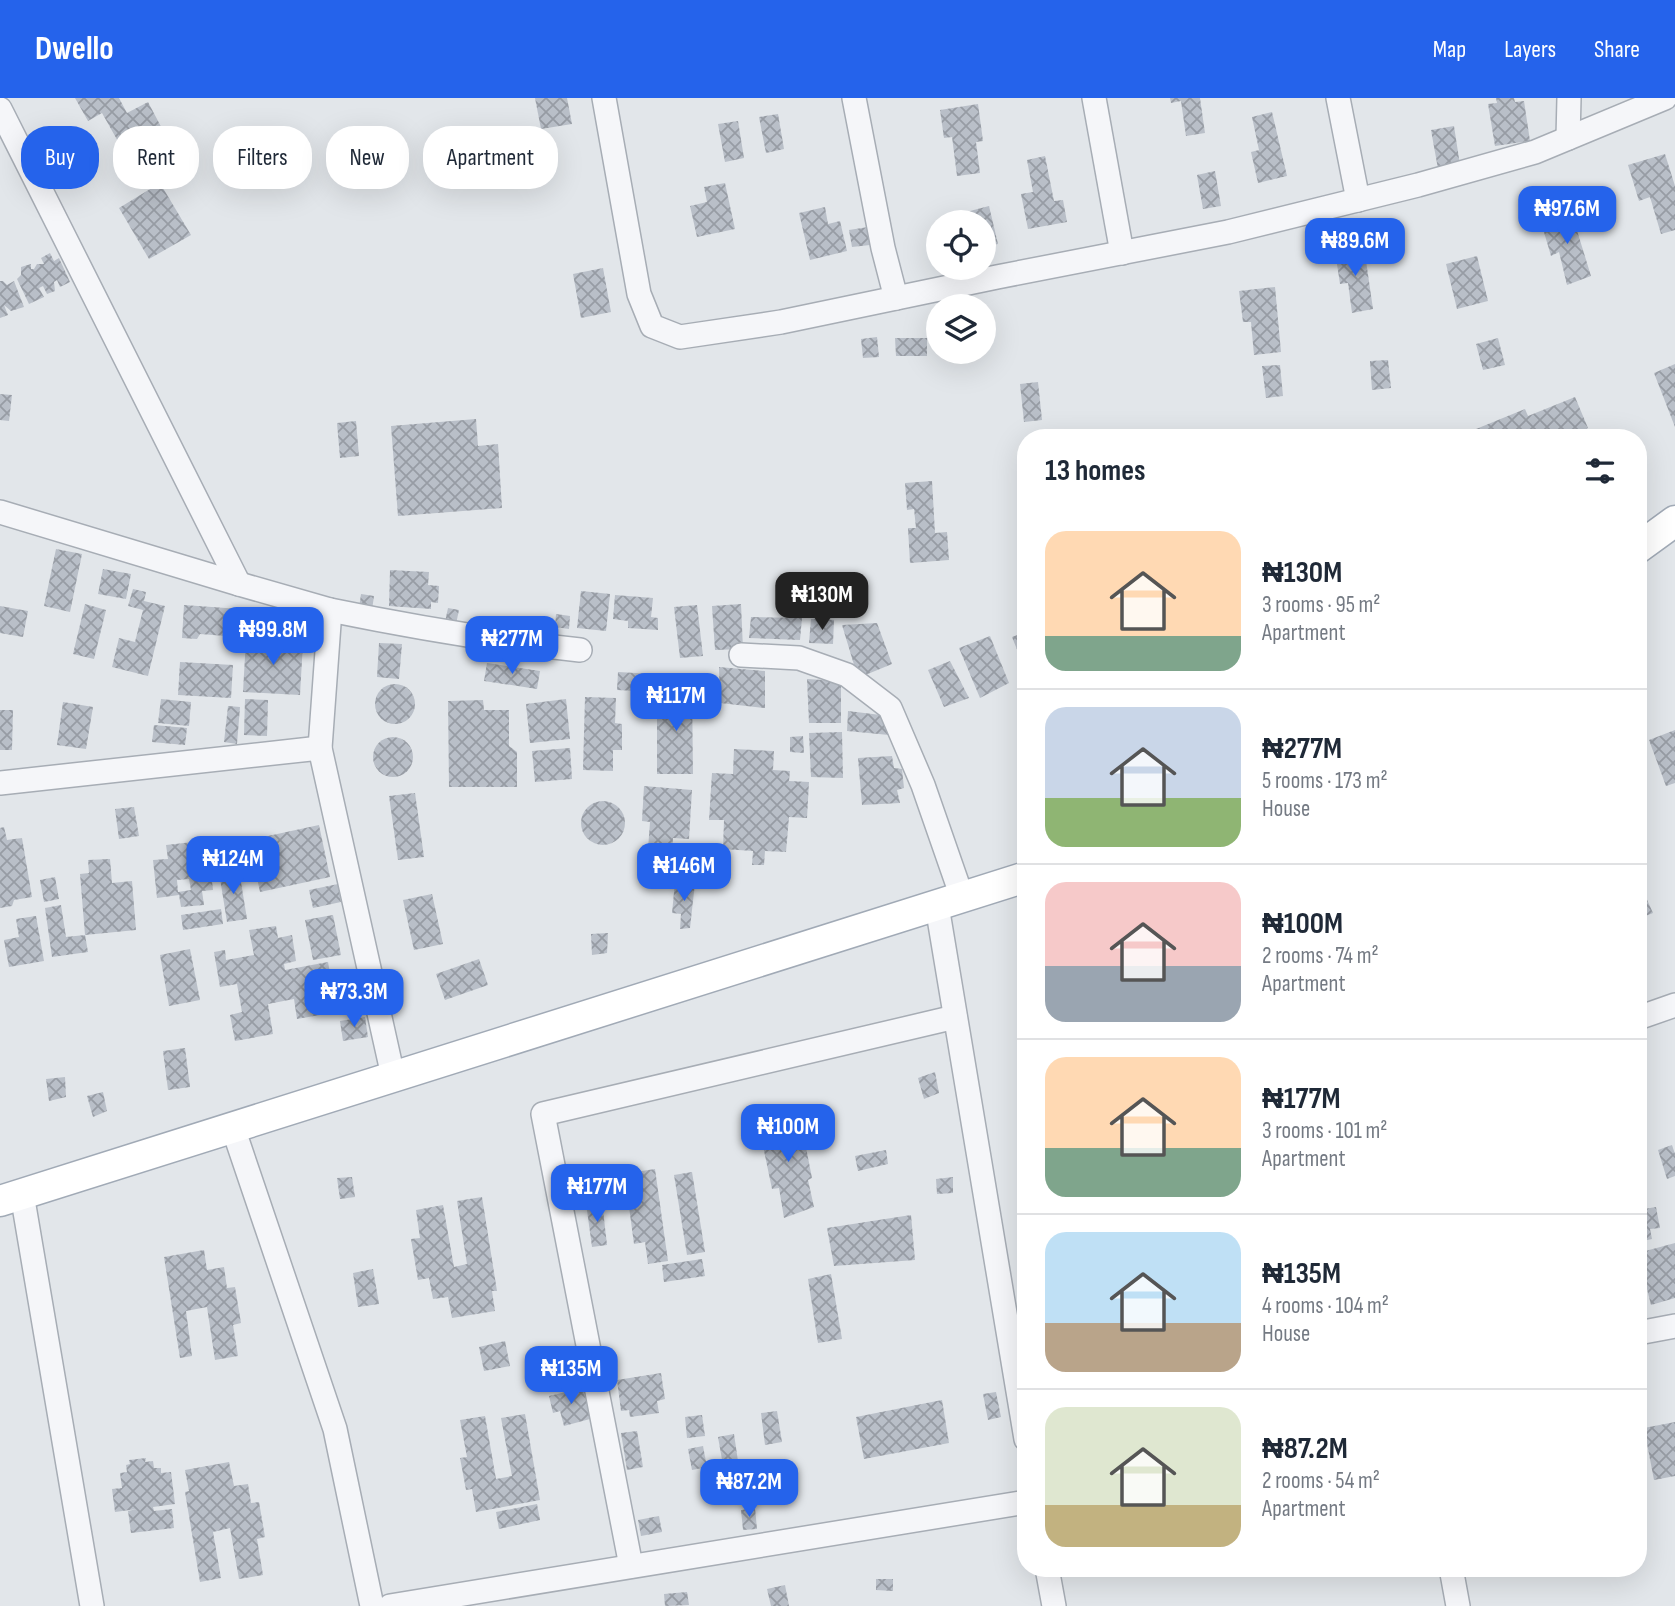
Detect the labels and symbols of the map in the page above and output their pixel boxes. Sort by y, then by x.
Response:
pin: ₦97.6M [1510,186,1624,246]
pin: ₦89.6M [1298,218,1412,278]
pin: ₦130M [773,573,871,632]
pin: ₦99.8M [216,608,330,667]
pin: ₦277M [463,616,561,676]
pin: ₦117M [627,674,725,733]
pin: ₦124M [184,836,282,896]
pin: ₦146M [635,844,733,903]
pin: ₦73.3M [297,970,411,1029]
pin: ₦100M [739,1104,837,1164]
pin: ₦177M [548,1164,646,1224]
pin: ₦135M [522,1346,620,1406]
pin: ₦87.2M [692,1460,806,1519]

